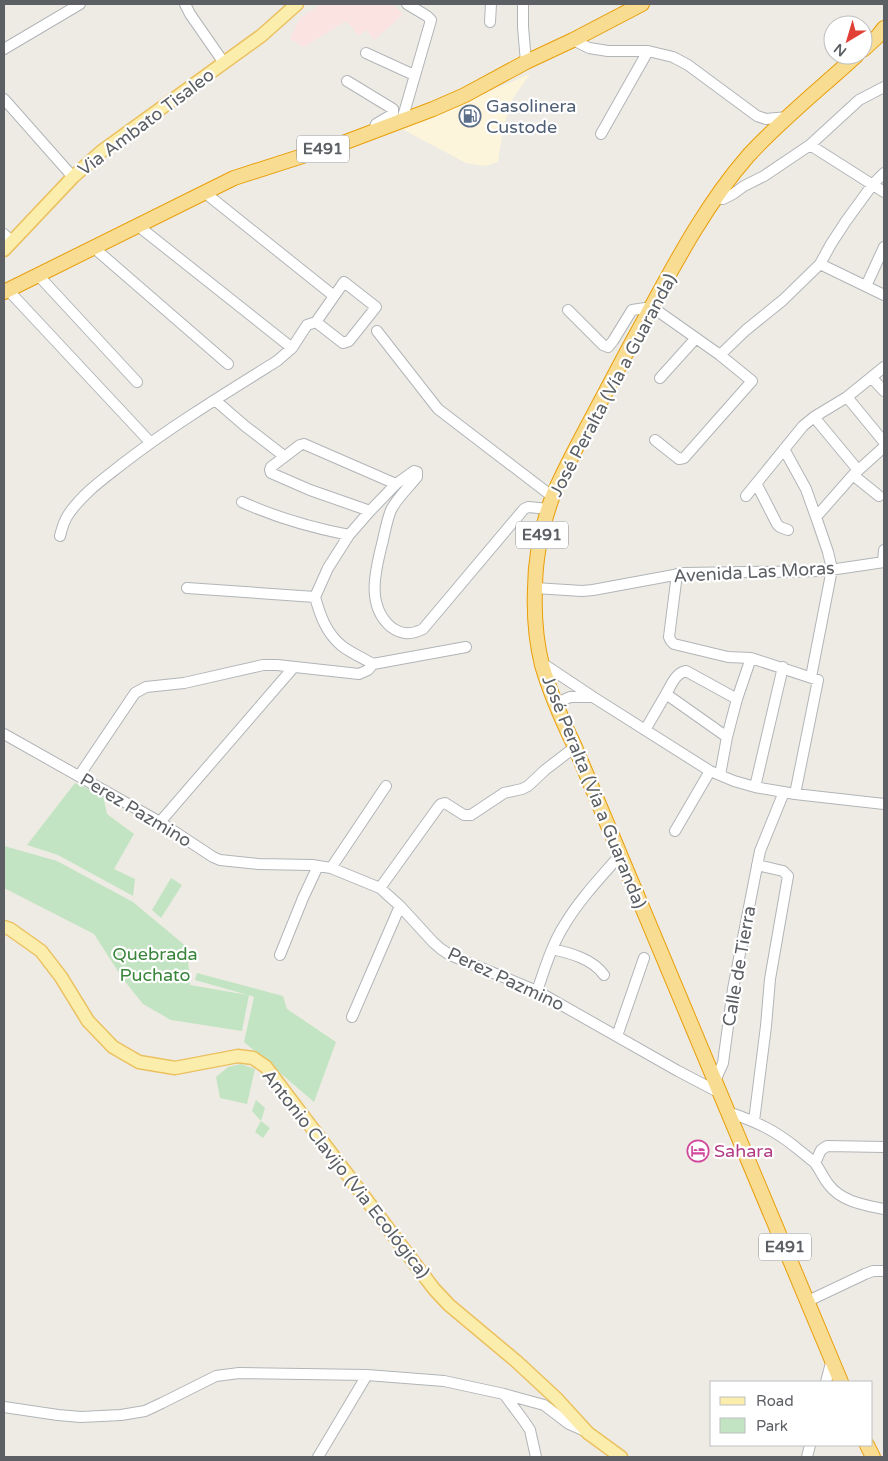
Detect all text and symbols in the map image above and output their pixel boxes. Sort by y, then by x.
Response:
north arrow [823,15,873,65]
text: N [831,40,850,60]
street label: Via Ambato Tisaleo [74,64,218,180]
place label: Gasolinera Custode [486,95,576,138]
fuel station icon: Gasolinera Custode [458,104,482,128]
road number: E491 [297,136,349,162]
street label: José Peralta (Vía a Guaranda) [545,270,681,500]
road number: E491 [516,522,568,548]
street label: Avenida Las Moras [673,557,835,587]
street label: José Peralta (Vía a Guaranda) [537,672,651,912]
street label: Perez Pazmino [76,768,196,852]
street label: Calle de Tierra [718,904,760,1028]
street label: Perez Pazmino [444,942,568,1016]
park label: Quebrada Puchato [112,943,198,986]
street label: Antonio Clavijo (Via Ecológica) [258,1065,434,1283]
hotel icon: Sahara [686,1139,710,1163]
place label: Sahara [714,1140,773,1162]
road number: E491 [759,1234,811,1260]
legend [710,1381,873,1446]
text: Road [756,1392,794,1410]
text: Park [756,1417,788,1435]

